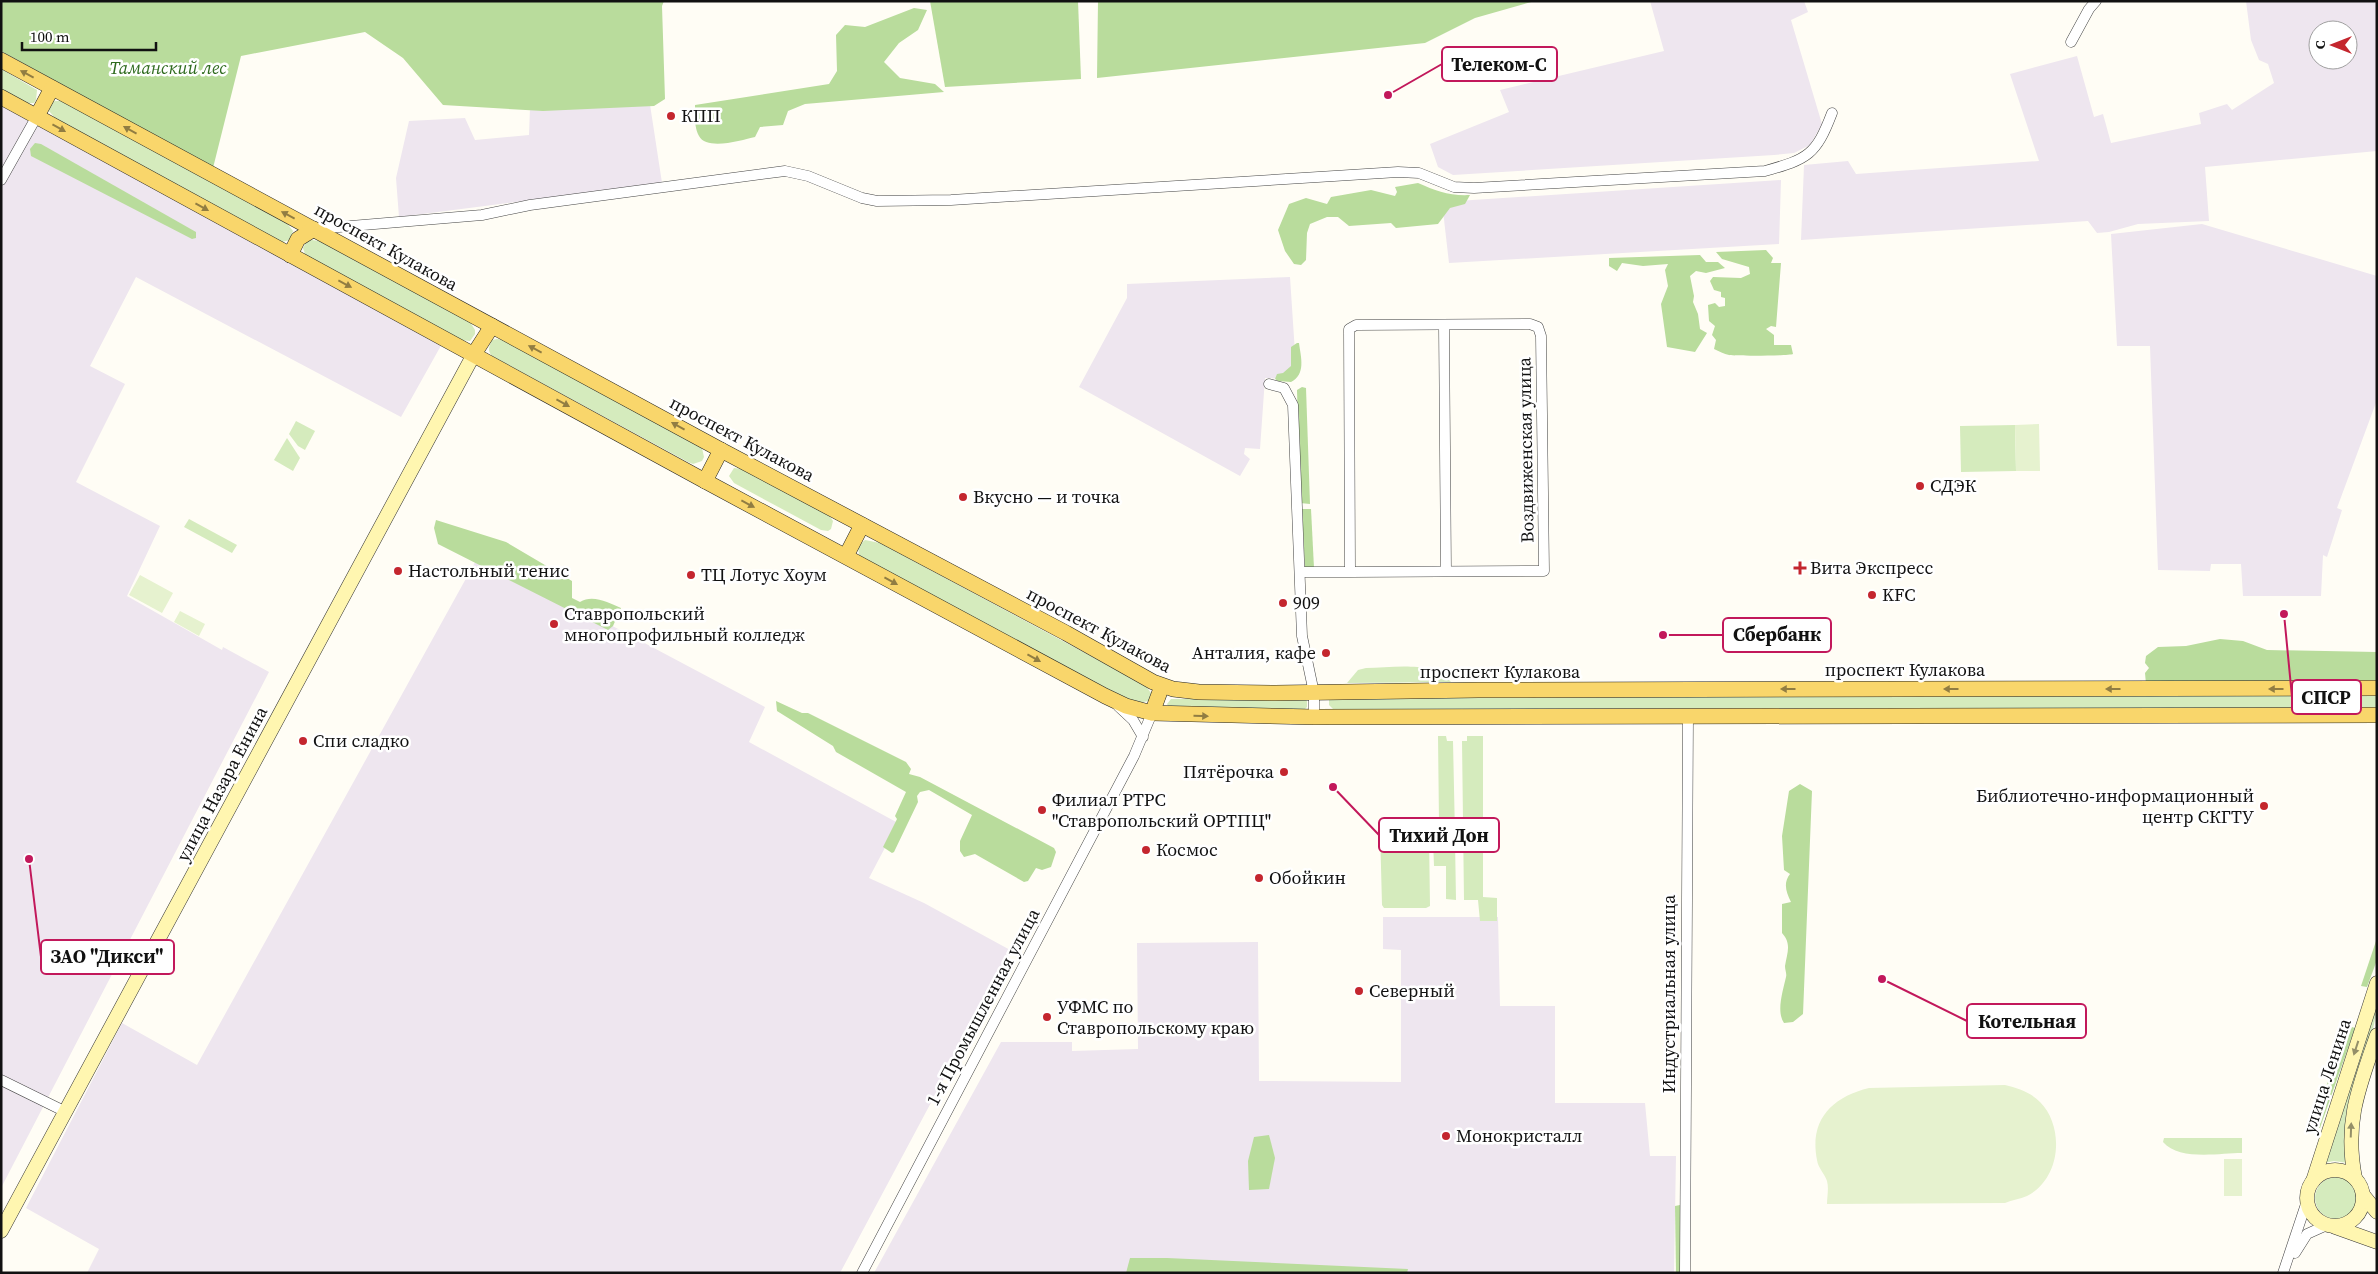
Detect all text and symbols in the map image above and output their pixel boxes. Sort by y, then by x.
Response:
scale bar [22,20,156,52]
north arrow [2308,20,2358,70]
text: 100 m [30,26,70,47]
text: С [2310,40,2330,49]
callout: Телеком-С [1442,47,1557,81]
text: Телеком-С [1451,51,1547,77]
park label: Таманский лес [109,55,227,80]
one-way arrow [19,70,34,78]
place label: КПП [681,103,721,128]
marker: КПП [665,110,677,122]
one-way arrow [53,124,66,133]
one-way arrow [123,126,137,134]
street label: проспект Кулакова [310,197,463,297]
one-way arrow [195,202,209,211]
one-way arrow [281,211,296,219]
one-way arrow [337,280,352,288]
one-way arrow [528,345,543,353]
street label: Воздвиженская улица [1511,356,1540,543]
street label: проспект Кулакова [665,390,820,488]
one-way arrow [557,398,570,407]
one-way arrow [672,422,685,431]
place label: СДЭК [1930,473,1976,498]
marker: СДЭК [1914,480,1926,492]
place label: Вкусно — и точка [973,484,1121,509]
marker: Вкусно — и точка [957,491,969,503]
one-way arrow [741,500,755,508]
place label: Вита Экспресс [1810,555,1934,580]
place label: Настольный тенис [408,558,569,583]
place label: ТЦ Лотус Хоум [701,562,827,587]
marker: Вита Экспресс [1794,562,1806,574]
marker: Настольный тенис [392,565,404,577]
marker: ТЦ Лотус Хоум [685,569,697,581]
one-way arrow [884,577,899,585]
street label: проспект Кулакова [1022,581,1177,679]
place label: KFC [1882,582,1916,607]
marker: KFC [1866,589,1878,601]
place label: 909 [1293,590,1320,615]
marker: 909 [1277,597,1289,609]
place label: Ставропольский многопрофильный колледж [564,601,805,647]
marker: Ставропольский многопрофильный колледж [548,618,560,630]
callout: Сбербанк [1723,618,1831,652]
text: Сбербанк [1733,621,1822,647]
place label: Анталия, кафе [1192,640,1316,665]
marker: Анталия, кафе [1320,647,1332,659]
one-way arrow [1027,654,1042,662]
street label: проспект Кулакова [1825,657,1986,682]
street label: проспект Кулакова [1420,659,1581,684]
callout: СПСР [2292,680,2361,714]
text: СПСР [2301,684,2351,710]
one-way arrow [1780,685,1796,693]
one-way arrow [1942,685,1958,693]
one-way arrow [2105,685,2121,693]
one-way arrow [2267,685,2283,693]
street label: улица Назара Енина [170,701,274,866]
one-way arrow [1194,712,1210,720]
place label: Спи сладко [313,728,409,753]
marker: Спи сладко [297,735,309,747]
place label: Пятёрочка [1183,759,1275,784]
marker: Пятёрочка [1278,766,1290,778]
place label: Библиотечно-информационный центр СКГТУ [1976,783,2254,829]
place label: Филиал РТРС "Ставропольский ОРТПЦ" [1052,787,1271,833]
marker: Библиотечно-информационный центр СКГТУ [2258,800,2270,812]
marker: Филиал РТРС "Ставропольский ОРТПЦ" [1036,804,1048,816]
callout: Тихий Дон [1379,818,1499,852]
text: Тихий Дон [1389,822,1489,848]
place label: Космос [1156,837,1218,862]
marker: Космос [1140,844,1152,856]
place label: Обойкин [1269,865,1346,890]
marker: Обойкин [1253,872,1265,884]
street label: Индустриальная улица [1656,894,1681,1093]
street label: 1-я Промышленная улица [920,903,1046,1110]
callout: ЗАО "Дикси" [41,940,174,974]
text: ЗАО "Дикси" [50,943,164,969]
place label: Северный [1369,978,1455,1003]
marker: Северный [1353,985,1365,997]
place label: УФМС по Ставропольскому краю [1057,994,1254,1040]
callout: Котельная [1967,1004,2086,1038]
text: Котельная [1978,1008,2076,1034]
marker: УФМС по Ставропольскому краю [1041,1011,1053,1023]
street label: улица Ленина [2296,1014,2357,1137]
one-way arrow [2352,1040,2359,1055]
one-way arrow [2347,1121,2355,1137]
place label: Монокристалл [1456,1123,1582,1148]
marker: Монокристалл [1440,1130,1452,1142]

